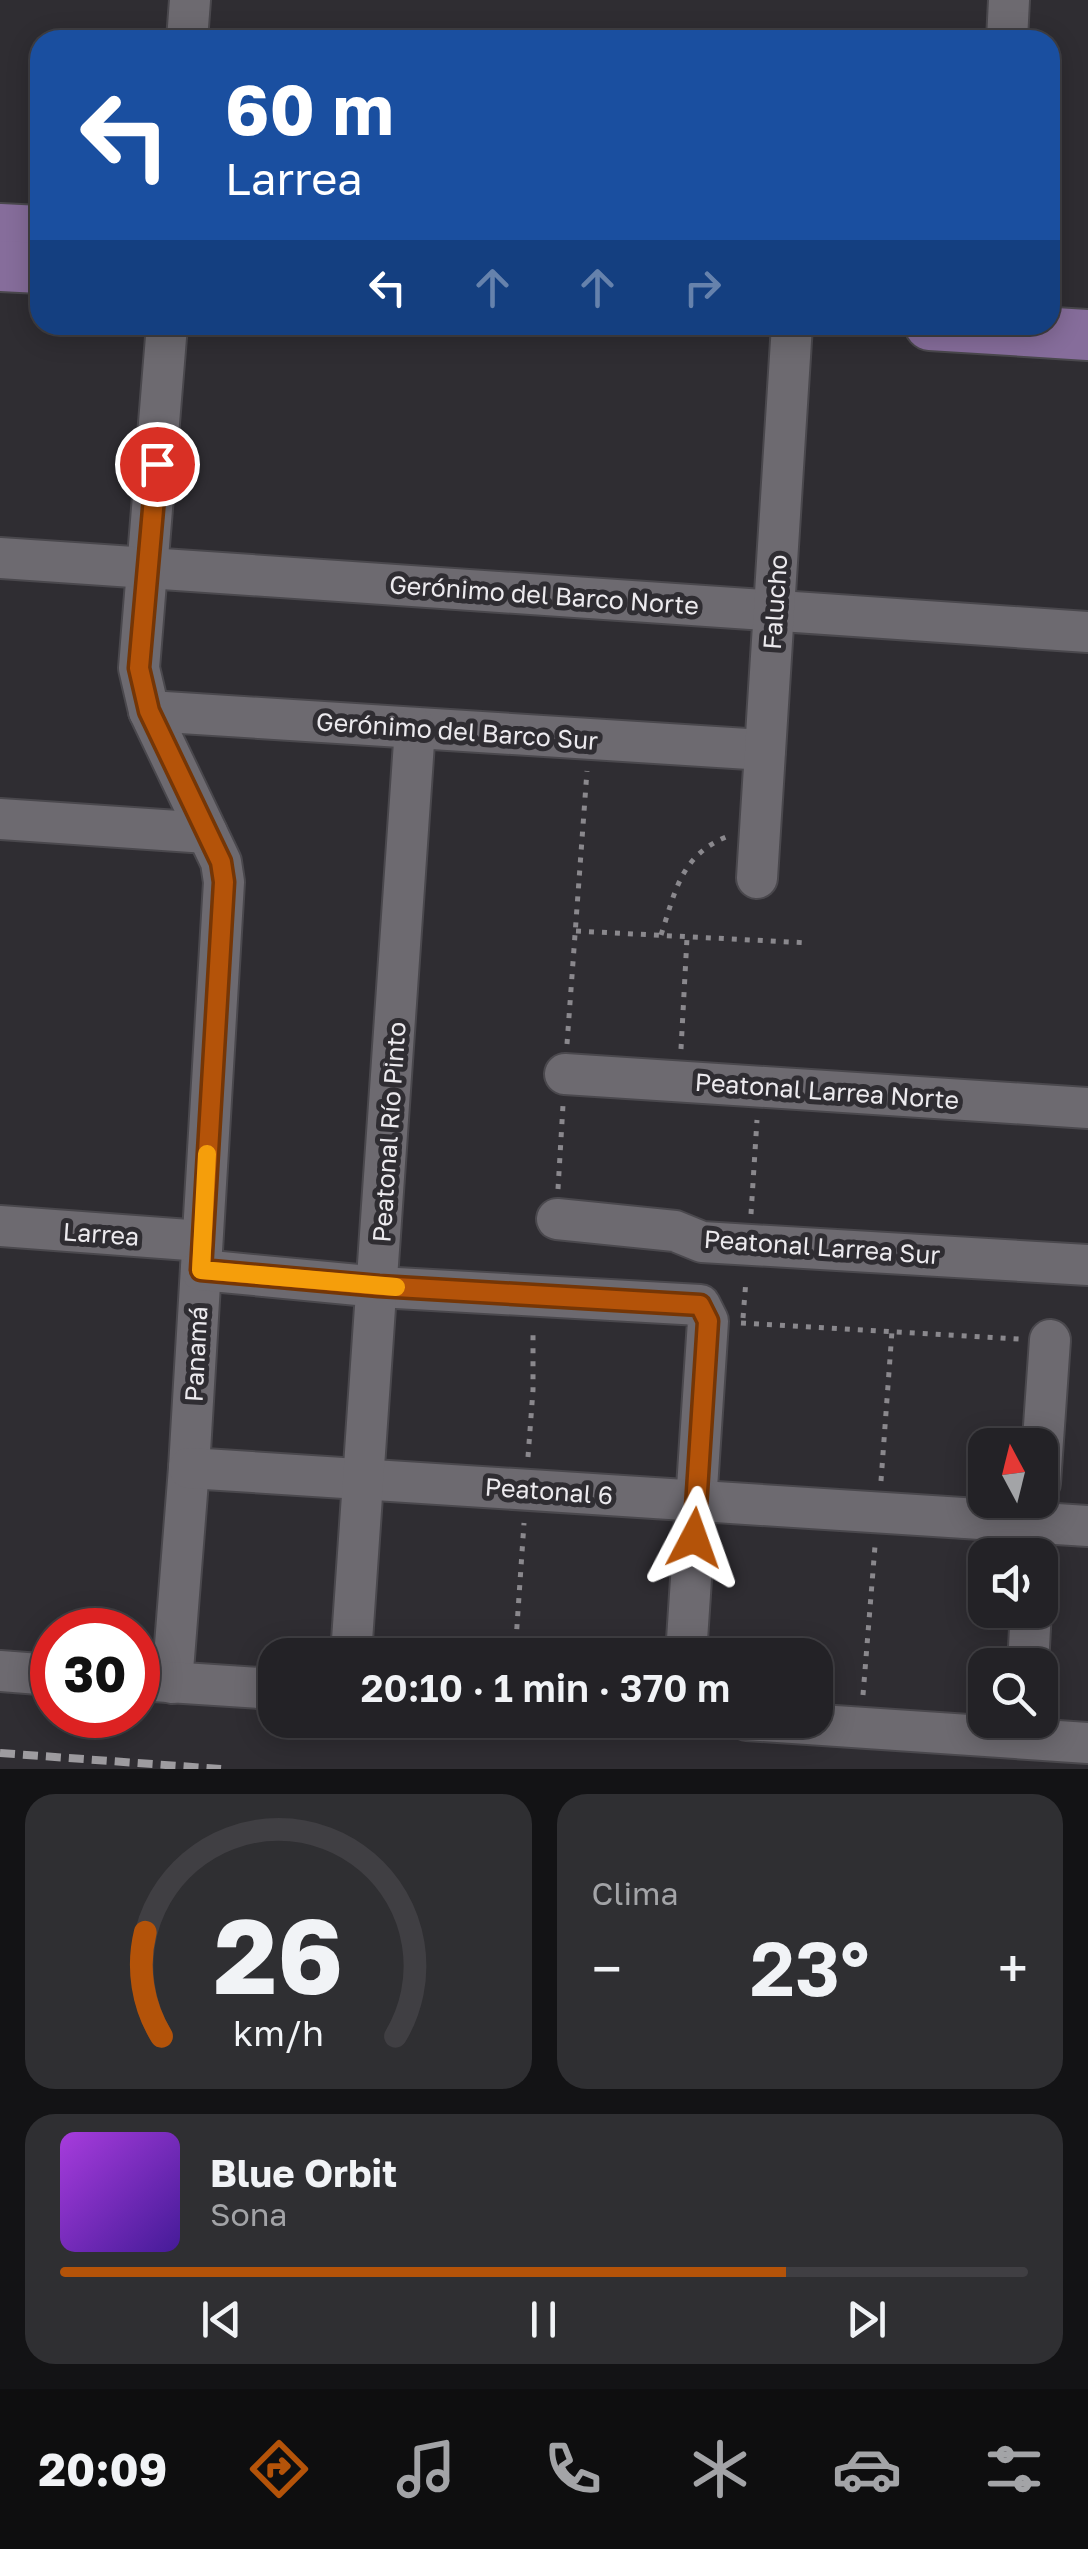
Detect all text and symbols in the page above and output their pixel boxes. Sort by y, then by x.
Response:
text: 60 m [225,66,394,150]
icon: left [60,70,190,200]
text: Larrea [225,151,363,205]
icon: left [360,260,415,315]
icon: ahead [465,260,520,315]
icon: ahead [570,260,625,315]
icon: right [675,260,730,315]
pin [115,422,200,507]
icon: arrive [130,437,185,492]
street label: Falucho [756,553,793,651]
street label: Gerónimo del Barco Norte [388,568,700,621]
street label: Gerónimo del Barco Sur [315,705,599,756]
street label: Peatonal Río Pinto [365,1020,412,1243]
street label: Peatonal Larrea Norte [694,1066,960,1115]
street label: Larrea [62,1215,140,1252]
street label: Peatonal Larrea Sur [703,1223,942,1270]
street label: Panamá [178,1305,213,1403]
north arrow [968,1428,1058,1518]
map controls [968,1428,1058,1738]
street label: Peatonal 6 [484,1471,614,1510]
position arrow [642,1486,746,1590]
button: sound [968,1538,1058,1628]
speed limit sign: 30 [30,1608,160,1738]
button: search [968,1648,1058,1738]
text: 20:10 · 1 min · 370 m [361,1665,730,1710]
text: Clima [592,1874,678,1912]
text: 26 [214,1892,343,2017]
text: 23° [750,1922,869,2013]
text: − [592,1935,622,2001]
text: + [998,1935,1028,2001]
text: km/h [233,2011,324,2054]
text: Blue Orbit [210,2150,397,2195]
text: Sona [210,2195,287,2233]
icon: previous [194,2292,249,2347]
icon: pause [516,2292,571,2347]
icon: next [839,2292,894,2347]
icon: directions [244,2434,314,2504]
icon: music [391,2434,461,2504]
icon: phone [538,2434,608,2504]
icon: climate [685,2434,755,2504]
icon: car [832,2434,902,2504]
icon: filters [979,2434,1049,2504]
text: 20:09 [39,2442,167,2496]

